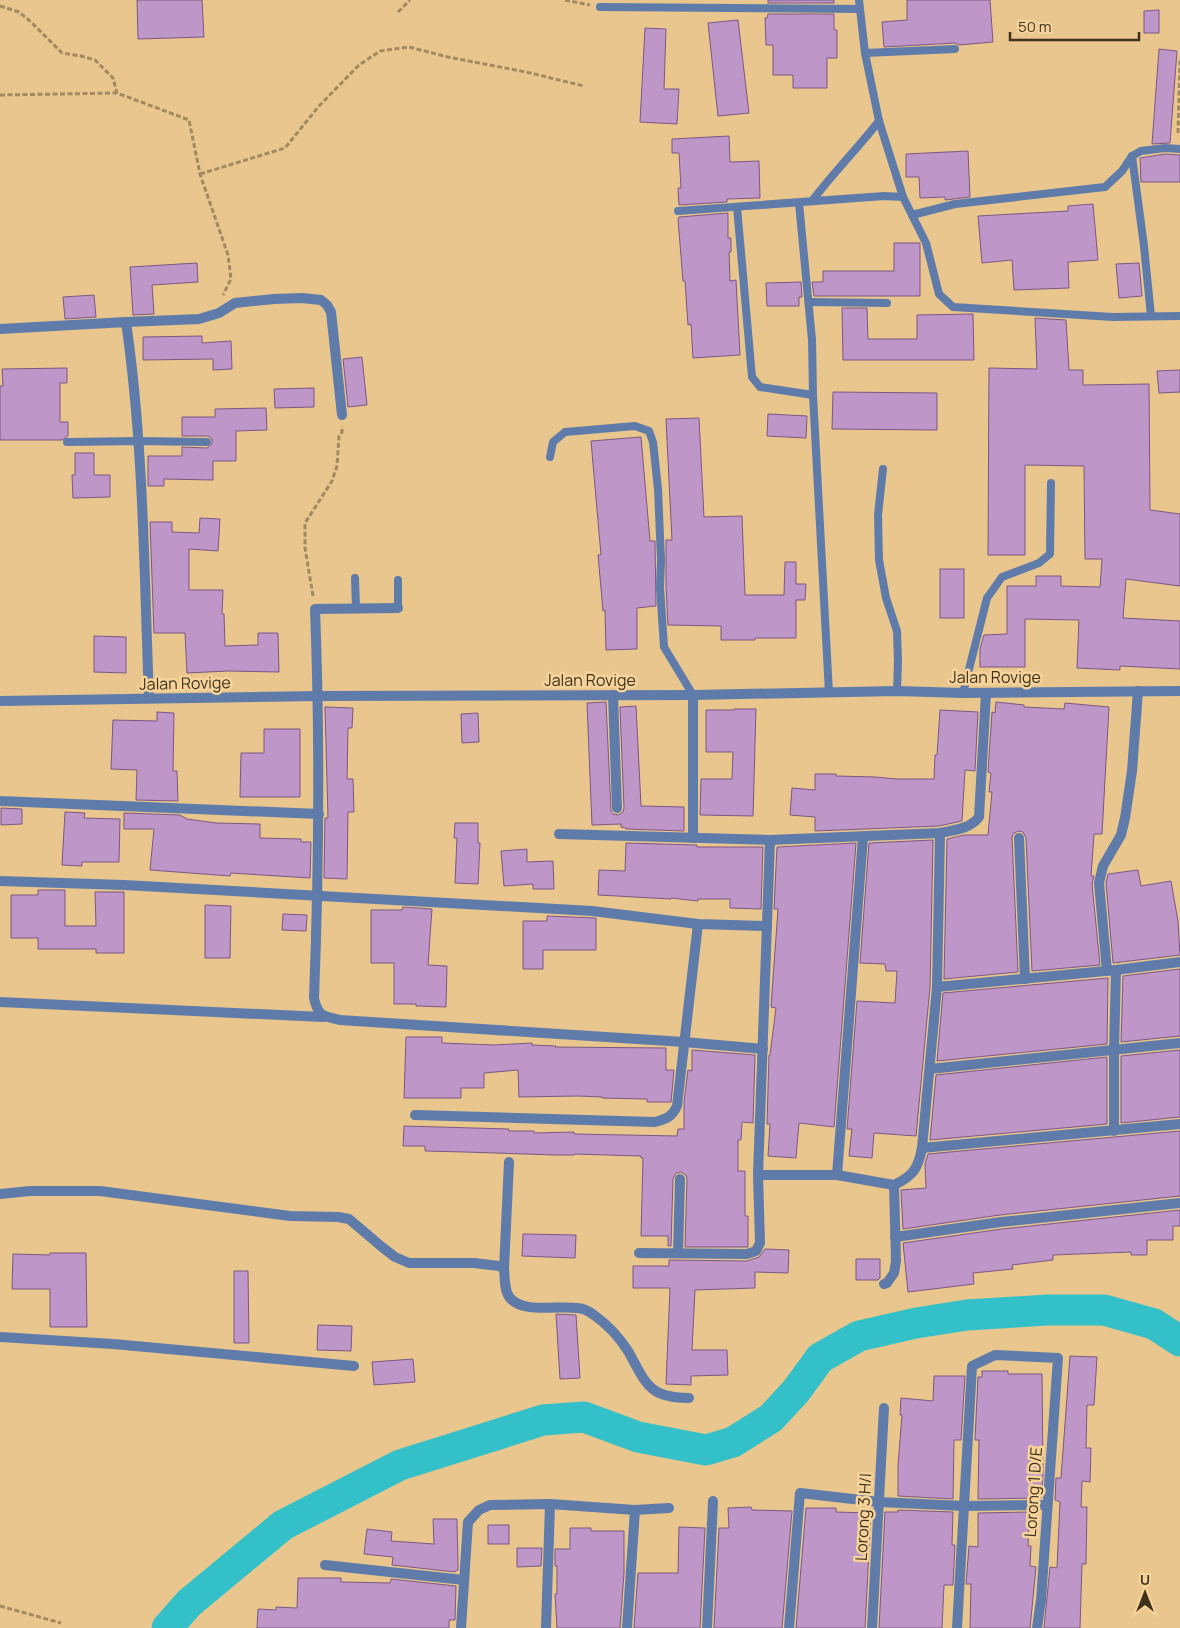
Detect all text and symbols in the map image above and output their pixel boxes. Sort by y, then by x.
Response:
scale bar [1010,10,1139,42]
text: 50 m [1018,16,1052,37]
street label: Jalan Rovige [949,666,1041,688]
street label: Jalan Rovige [544,669,636,691]
street label: Jalan Rovige [139,671,231,695]
street label: Lorong 1 D/E [1019,1446,1047,1538]
street label: Lorong 3 H/I [850,1473,876,1561]
north arrow [1120,1568,1170,1618]
text: U [1140,1570,1150,1589]

